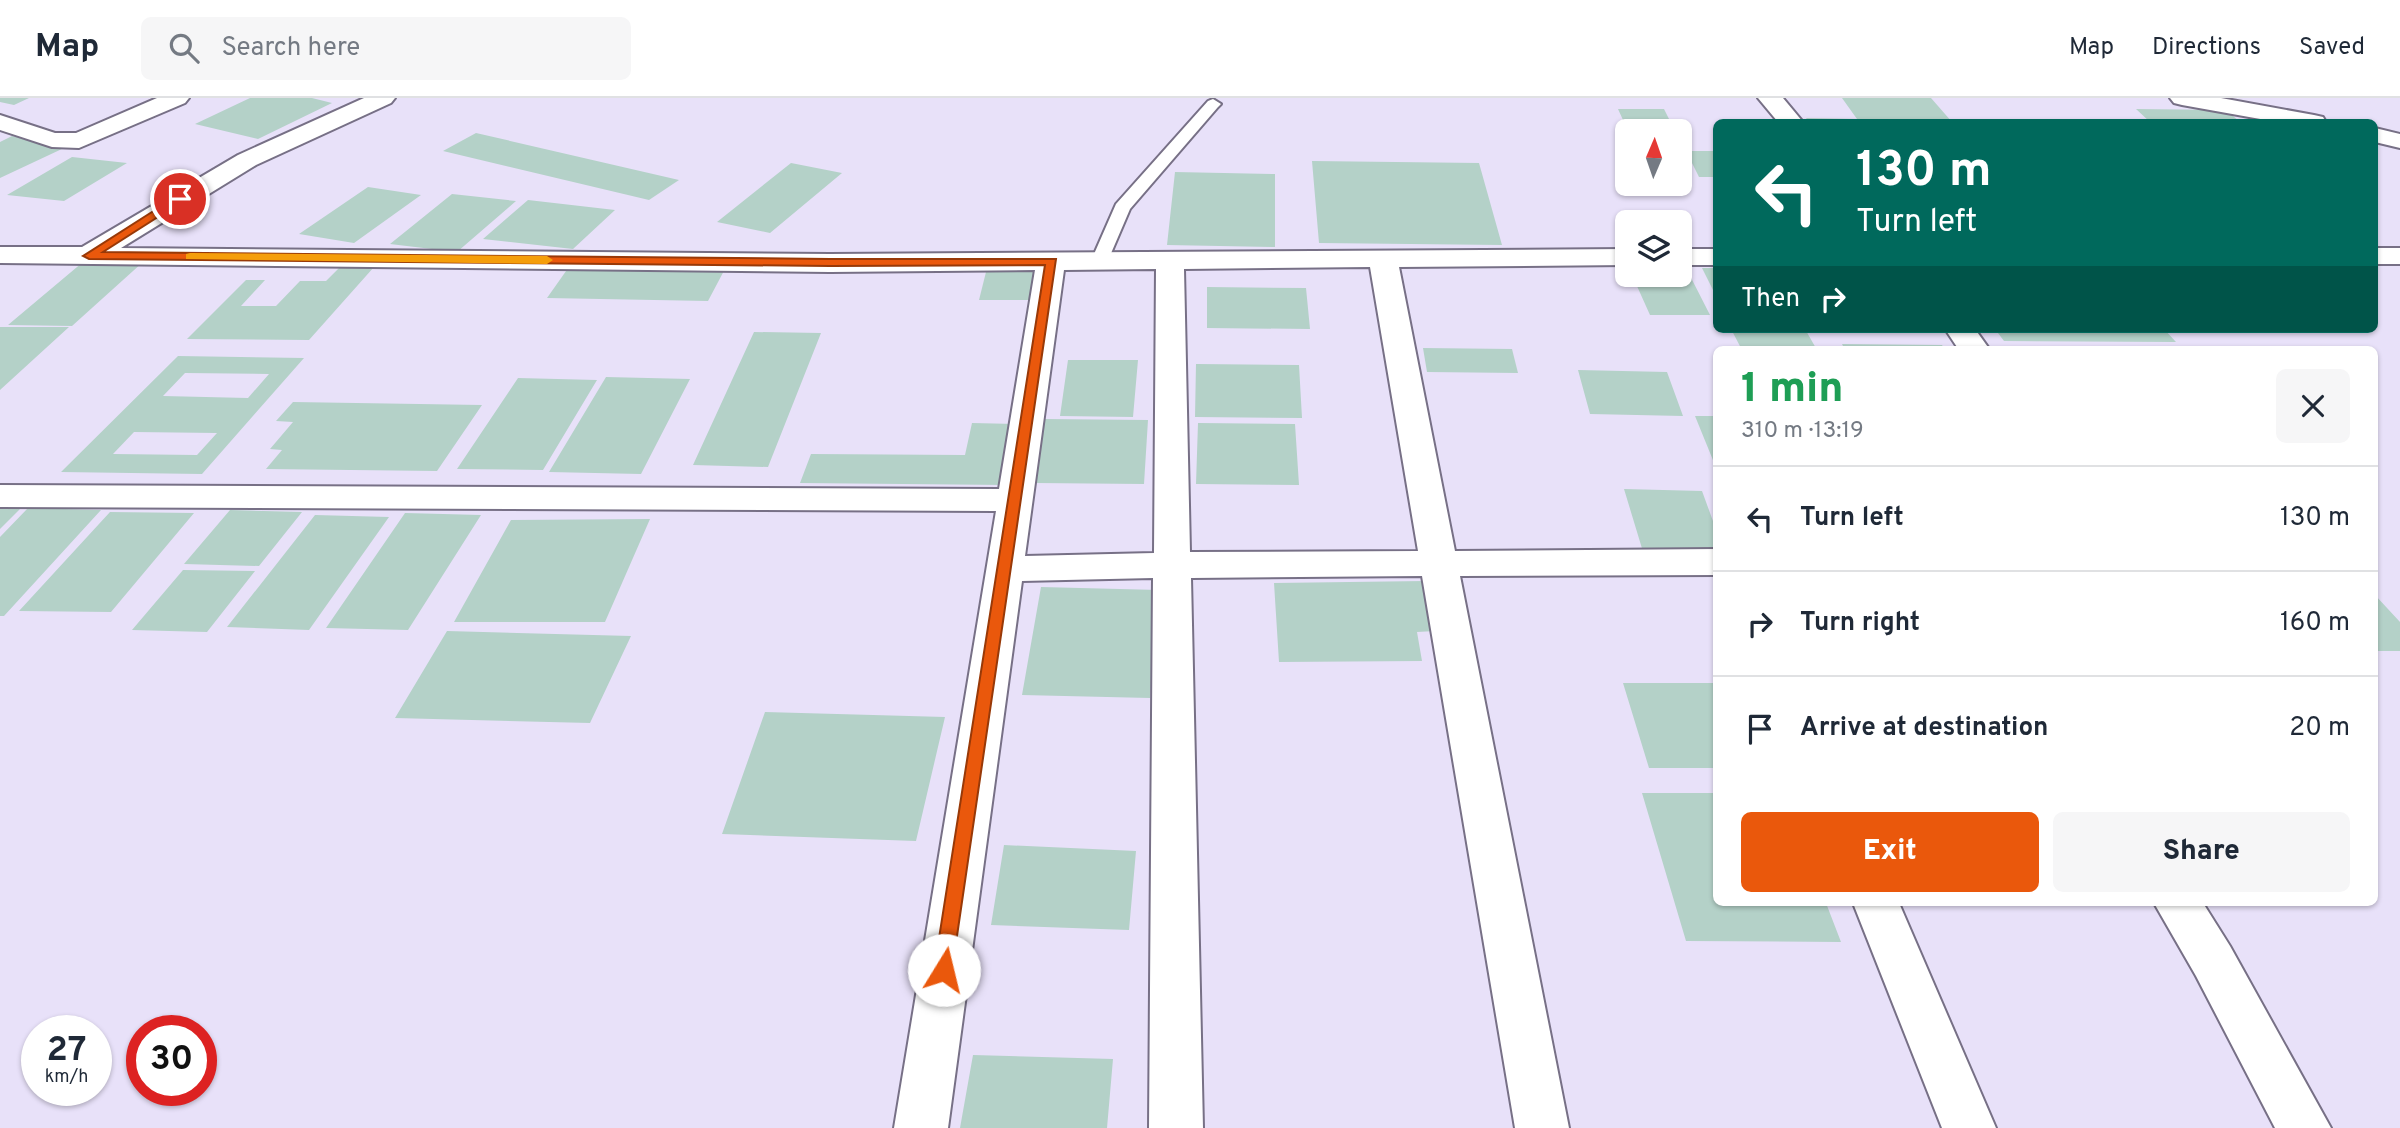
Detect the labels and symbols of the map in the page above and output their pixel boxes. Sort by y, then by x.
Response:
north arrow [1615,119,1692,196]
pin [150,169,210,229]
position arrow [907,933,981,1007]
speed limit sign: 30 [126,1015,217,1106]

